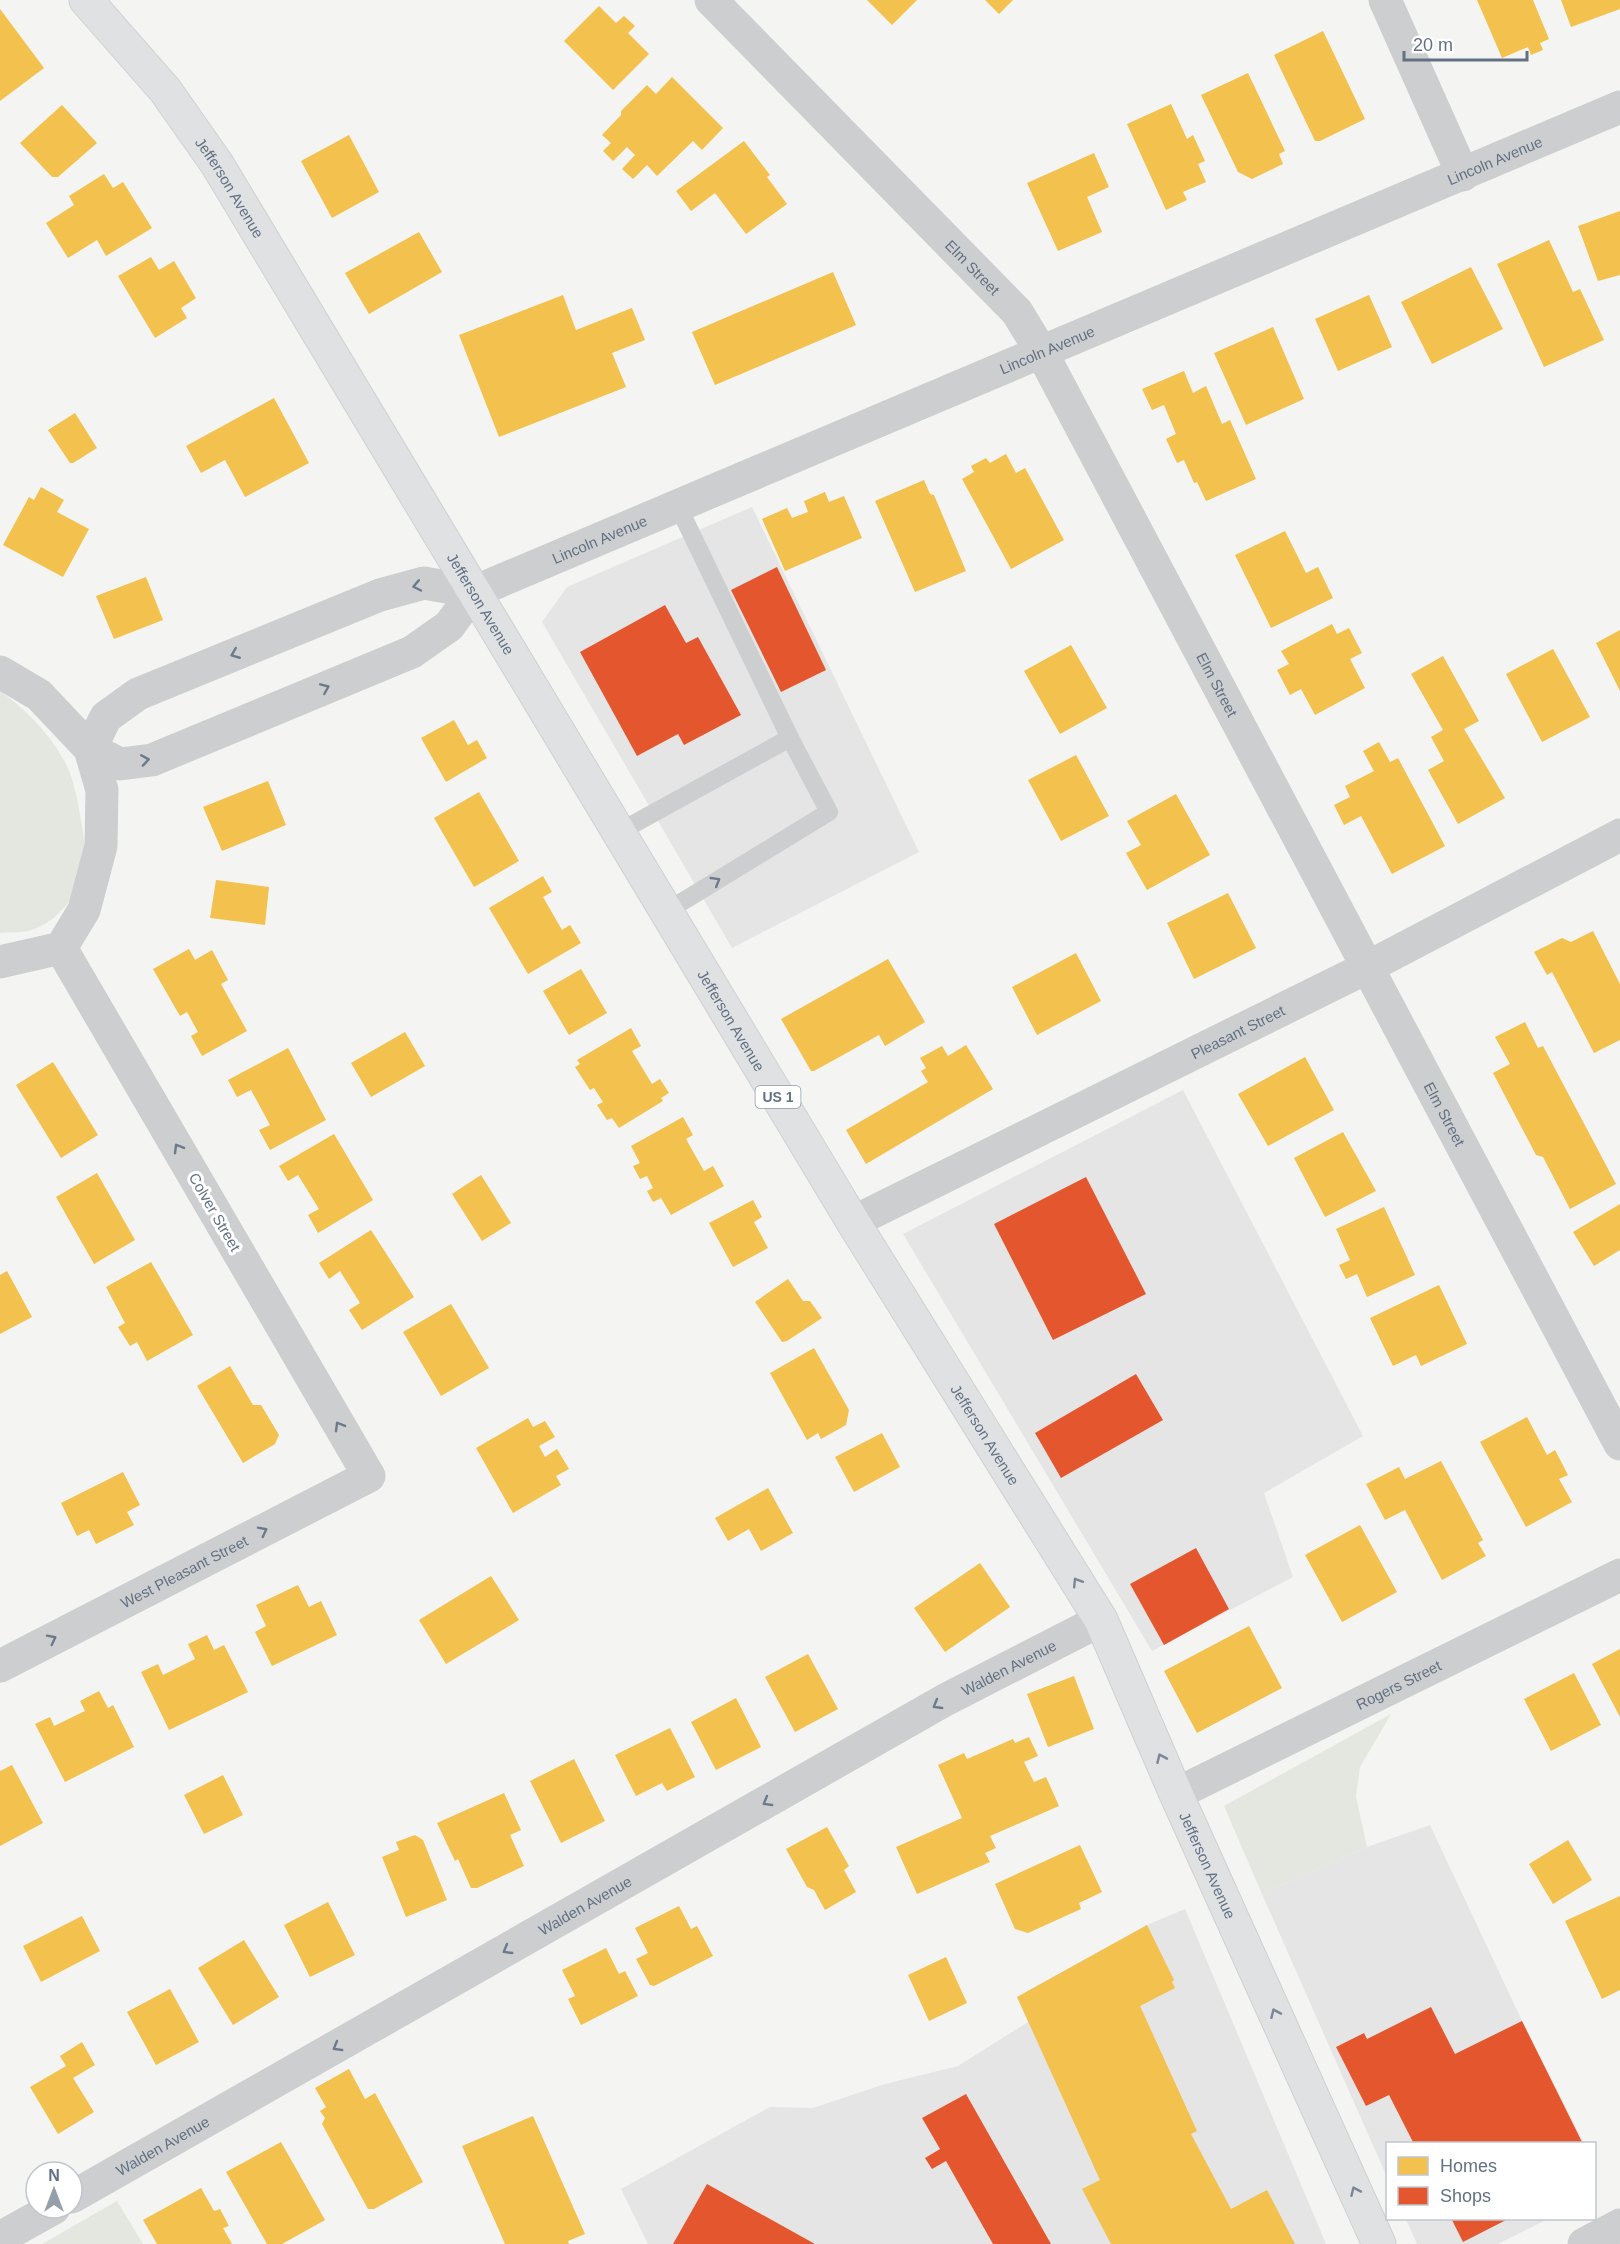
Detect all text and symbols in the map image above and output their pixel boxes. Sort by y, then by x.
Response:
scale bar [1404,24,1527,62]
text: 20 m [1413,35,1453,55]
street label: Lincoln Avenue [1444,132,1545,188]
street label: Jefferson Avenue [192,134,268,241]
street label: Elm Street [942,236,1004,299]
street label: Lincoln Avenue [997,322,1097,377]
street label: Lincoln Avenue [549,511,649,567]
street label: Jefferson Avenue [444,550,518,657]
one-way arrow [412,578,422,591]
one-way arrow [230,647,241,659]
street label: Elm Street [1194,649,1242,720]
one-way arrow [319,683,330,695]
one-way arrow [140,755,149,767]
one-way arrow [710,877,721,888]
street label: Jefferson Avenue [695,966,769,1074]
street label: Pleasant Street [1188,1001,1288,1062]
street label: Elm Street [1421,1079,1469,1149]
road number: US 1 [756,1086,800,1108]
one-way arrow [173,1144,185,1154]
street label: Colver Street [186,1170,245,1255]
street label: Jefferson Avenue [948,1381,1023,1488]
one-way arrow [335,1422,346,1432]
one-way arrow [257,1526,268,1538]
street label: West Pleasant Street [118,1531,251,1611]
one-way arrow [1073,1578,1084,1589]
one-way arrow [46,1635,56,1646]
street label: Walden Avenue [958,1636,1059,1699]
street label: Rogers Street [1353,1656,1444,1712]
one-way arrow [933,1698,943,1709]
one-way arrow [1156,1753,1168,1764]
one-way arrow [763,1794,773,1806]
street label: Jefferson Avenue [1177,1809,1240,1921]
street label: Walden Avenue [535,1872,634,1938]
one-way arrow [503,1943,513,1954]
one-way arrow [1270,2008,1282,2019]
one-way arrow [333,2039,343,2051]
street label: Walden Avenue [113,2112,212,2179]
legend [1386,2142,1596,2220]
text: Homes [1440,2156,1497,2176]
north arrow [24,2160,84,2220]
text: N [48,2167,60,2184]
one-way arrow [1350,2186,1362,2197]
text: Shops [1440,2186,1491,2206]

